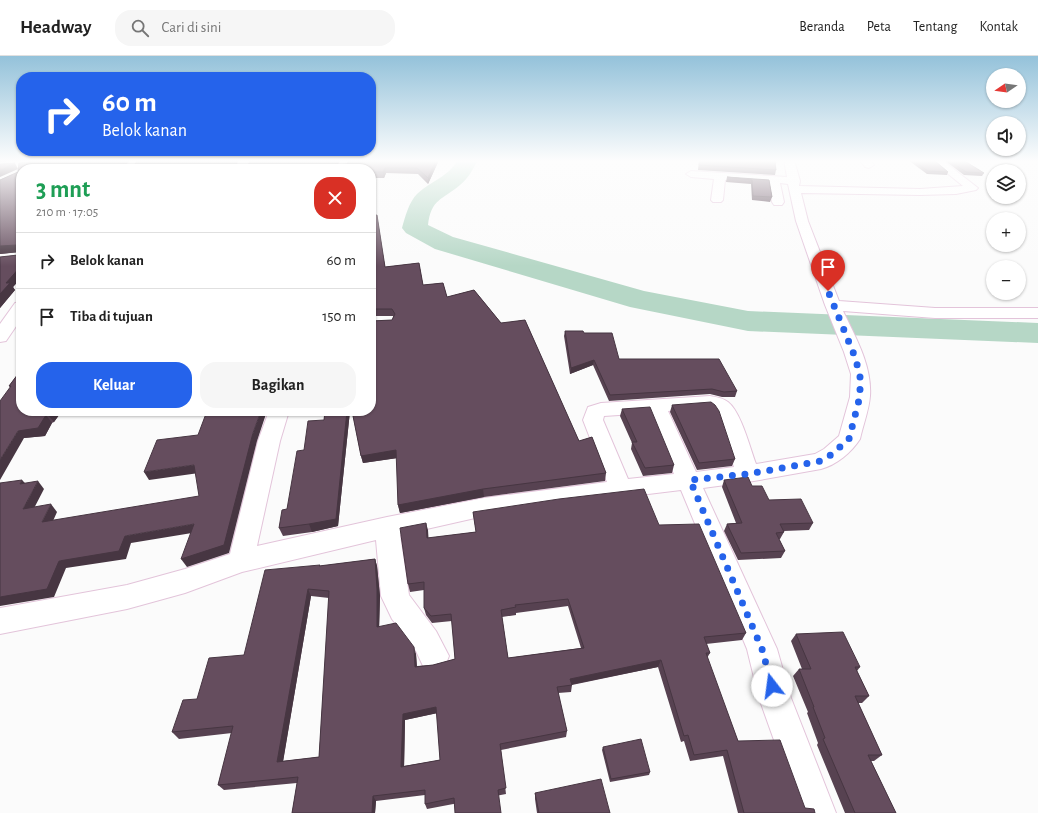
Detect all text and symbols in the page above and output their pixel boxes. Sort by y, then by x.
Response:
search box [115,10,395,46]
icon: search [129,17,151,39]
text: Headway [20,18,91,37]
text: Cari di sini [161,20,221,35]
text: Beranda [799,20,845,34]
text: Peta [867,20,891,34]
text: Tentang [913,20,957,34]
text: Kontak [979,20,1018,34]
north arrow [986,68,1026,108]
map controls [986,68,1026,300]
icon: right [36,88,88,140]
text: 60 m [102,89,157,117]
button: sound [986,116,1026,156]
text: Belok kanan [102,122,187,140]
button: layers [986,164,1026,204]
button: close [314,177,356,219]
text: 3 mnt [36,178,90,202]
text: 210 m · 17:05 [36,206,98,219]
button: + [986,212,1026,252]
icon: right [36,250,58,272]
pin [811,250,845,291]
text: Belok kanan [70,253,144,268]
text: 60 m [327,253,356,268]
icon: arrive [817,256,839,278]
button: − [986,260,1026,300]
icon: arrive [36,306,58,328]
text: Tiba di tujuan [70,309,153,324]
text: 150 m [322,309,356,324]
button: Keluar [36,362,192,408]
button: Bagikan [200,362,356,408]
position arrow [751,665,793,707]

